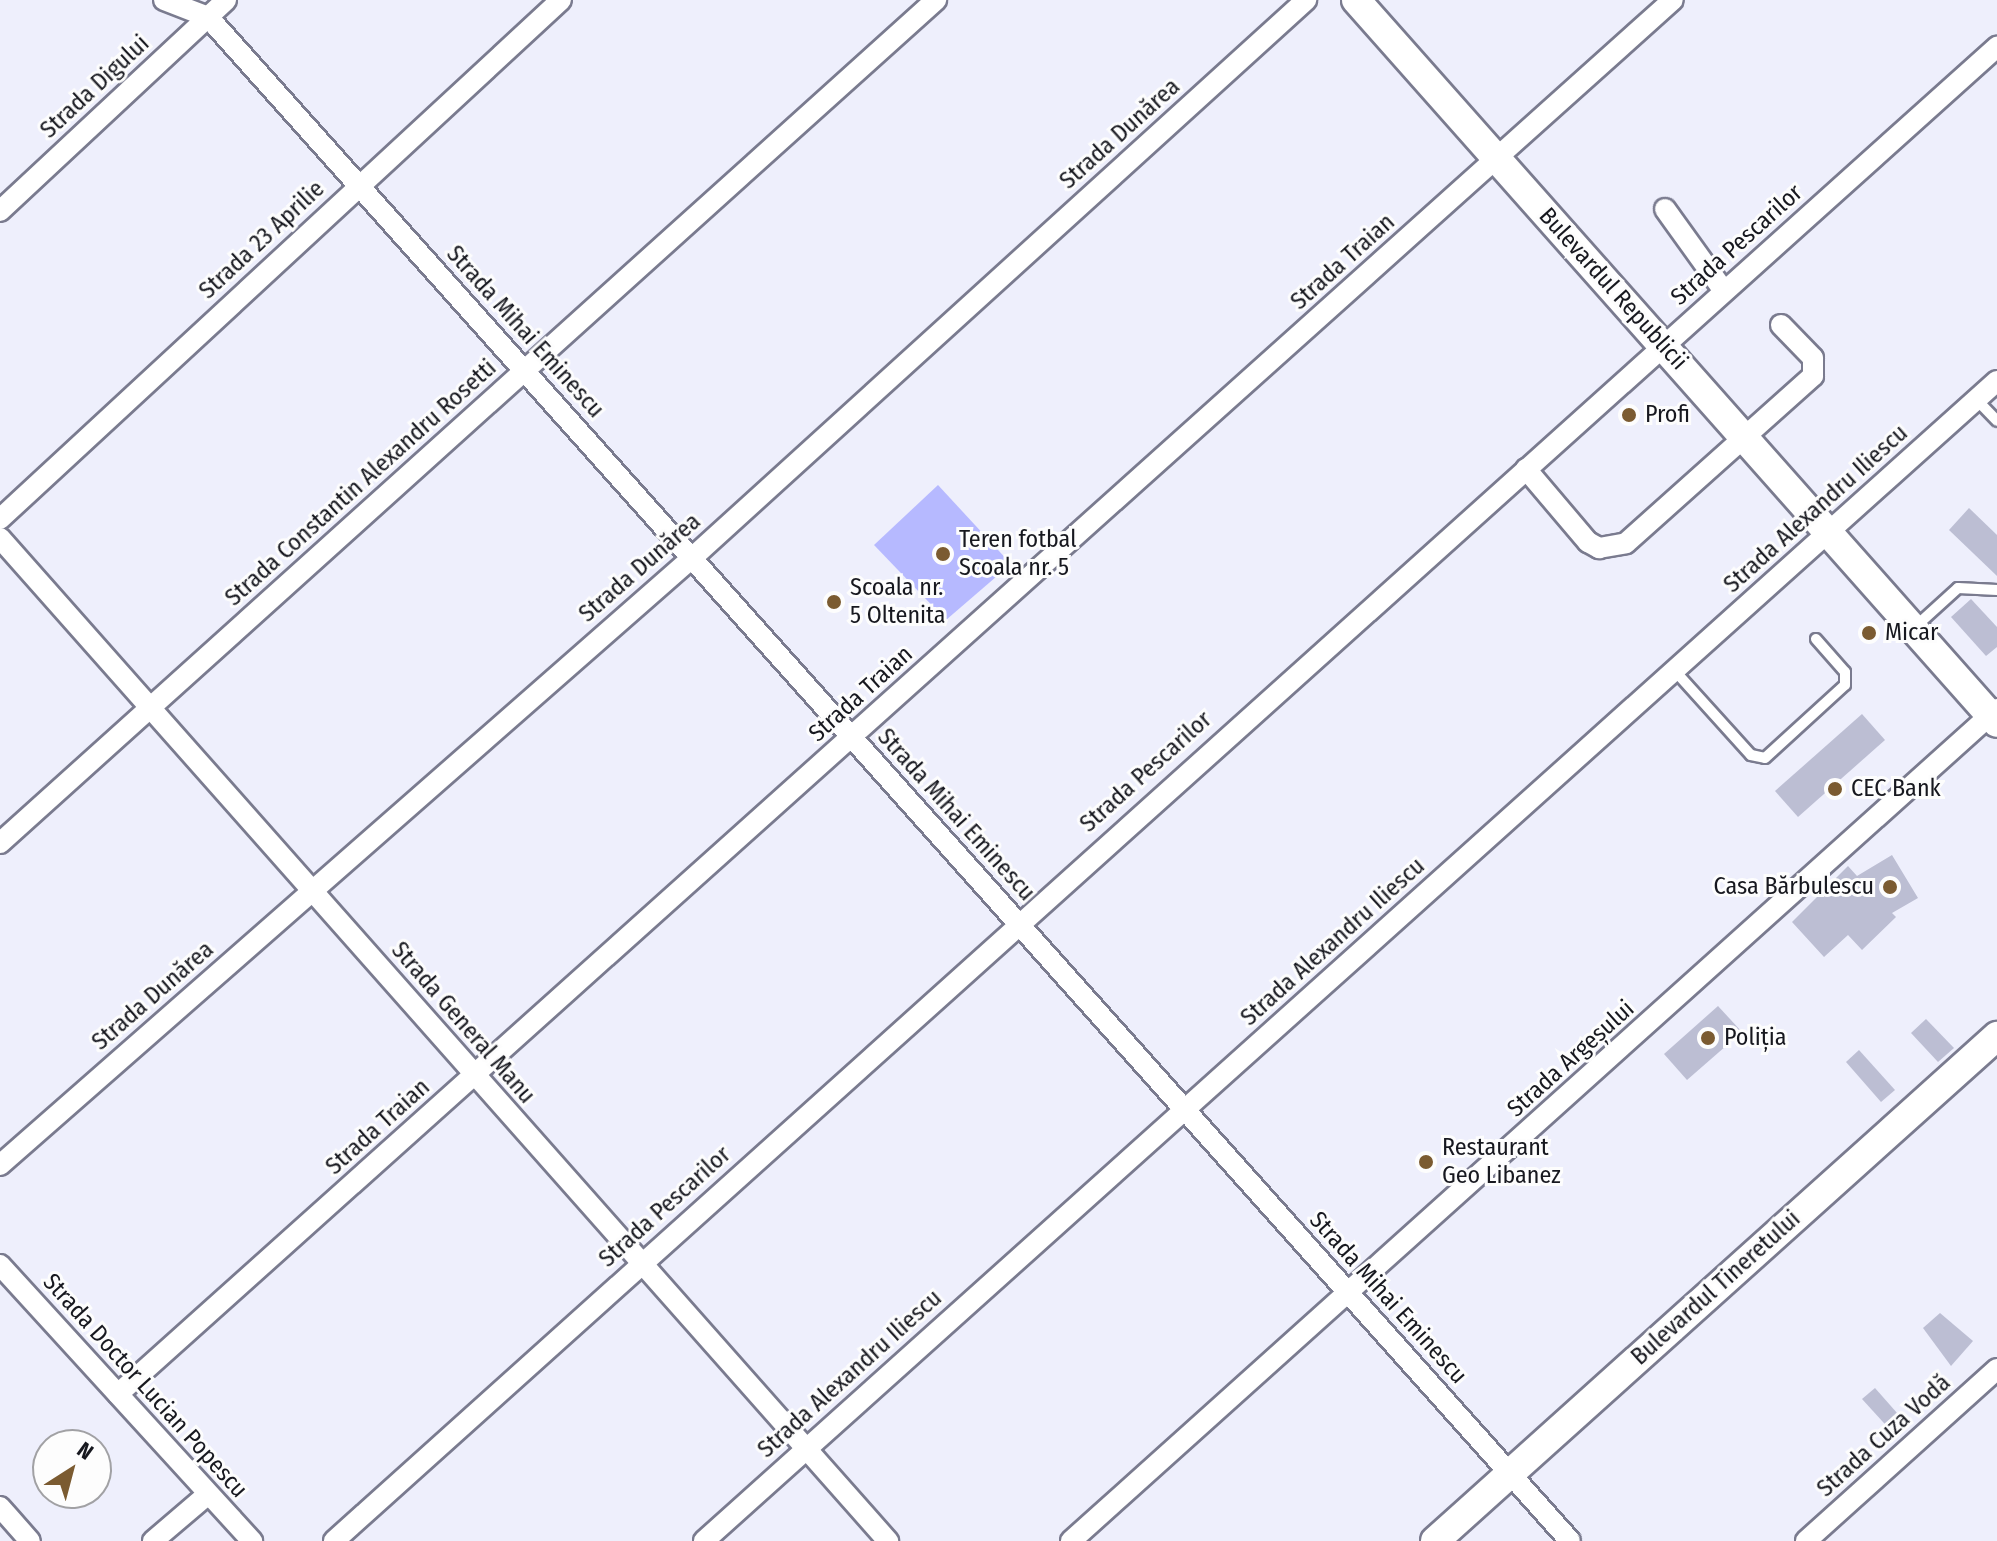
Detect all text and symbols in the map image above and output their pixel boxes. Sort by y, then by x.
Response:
street label: Strada Digului [35,29,155,145]
street label: Strada Dunărea [1054,73,1186,195]
street label: Strada 23 Aprilie [194,175,330,305]
street label: Strada Pescarilor [1665,179,1809,311]
street label: Bulevardul Republicii [1533,202,1693,376]
street label: Strada Traian [1285,208,1401,316]
street label: Strada Mihai Eminescu [440,240,610,424]
street label: Strada Constantin Alexandru Rosetti [220,354,502,612]
place label: Profi [1645,401,1690,429]
marker: Profi [1620,406,1638,424]
street label: Strada Alexandru Iliescu [1718,419,1914,599]
street label: Strada Dunărea [573,507,707,629]
place label: Teren fotbal Scoala nr. 5 [959,526,1076,582]
marker: Teren fotbal Scoala nr. 5 [934,545,952,563]
place label: Scoala nr. 5 Oltenita [850,574,946,630]
marker: Scoala nr. 5 Oltenita [825,593,843,611]
place label: Micar [1885,619,1938,647]
marker: Micar [1860,624,1878,642]
street label: Strada Traian [803,640,919,748]
street label: Strada Pescarilor [1074,706,1218,838]
street label: Strada Mihai Eminescu [871,723,1041,907]
place label: CEC Bank [1851,775,1941,803]
marker: CEC Bank [1826,780,1844,798]
street label: Strada Alexandru Iliescu [1235,852,1431,1032]
place label: Casa Bărbulescu [1713,873,1874,901]
marker: Casa Bărbulescu [1881,878,1899,896]
street label: Strada Dunărea [86,935,220,1057]
street label: Strada General Manu [385,936,541,1110]
street label: Strada Argeșului [1502,995,1640,1123]
place label: Poliția [1724,1024,1786,1052]
marker: Poliția [1699,1029,1717,1047]
street label: Strada Traian [320,1073,436,1181]
place label: Restaurant Geo Libanez [1442,1134,1561,1190]
street label: Strada Pescarilor [593,1141,737,1273]
marker: Restaurant Geo Libanez [1417,1153,1435,1171]
street label: Bulevardul Tineretului [1626,1205,1806,1371]
street label: Strada Mihai Eminescu [1303,1206,1473,1390]
street label: Strada Doctor Lucian Popescu [37,1268,253,1504]
street label: Strada Alexandru Iliescu [752,1284,948,1464]
street label: Strada Cuza Vodă [1811,1369,1957,1503]
north arrow [32,1429,112,1509]
text: N [72,1436,98,1466]

